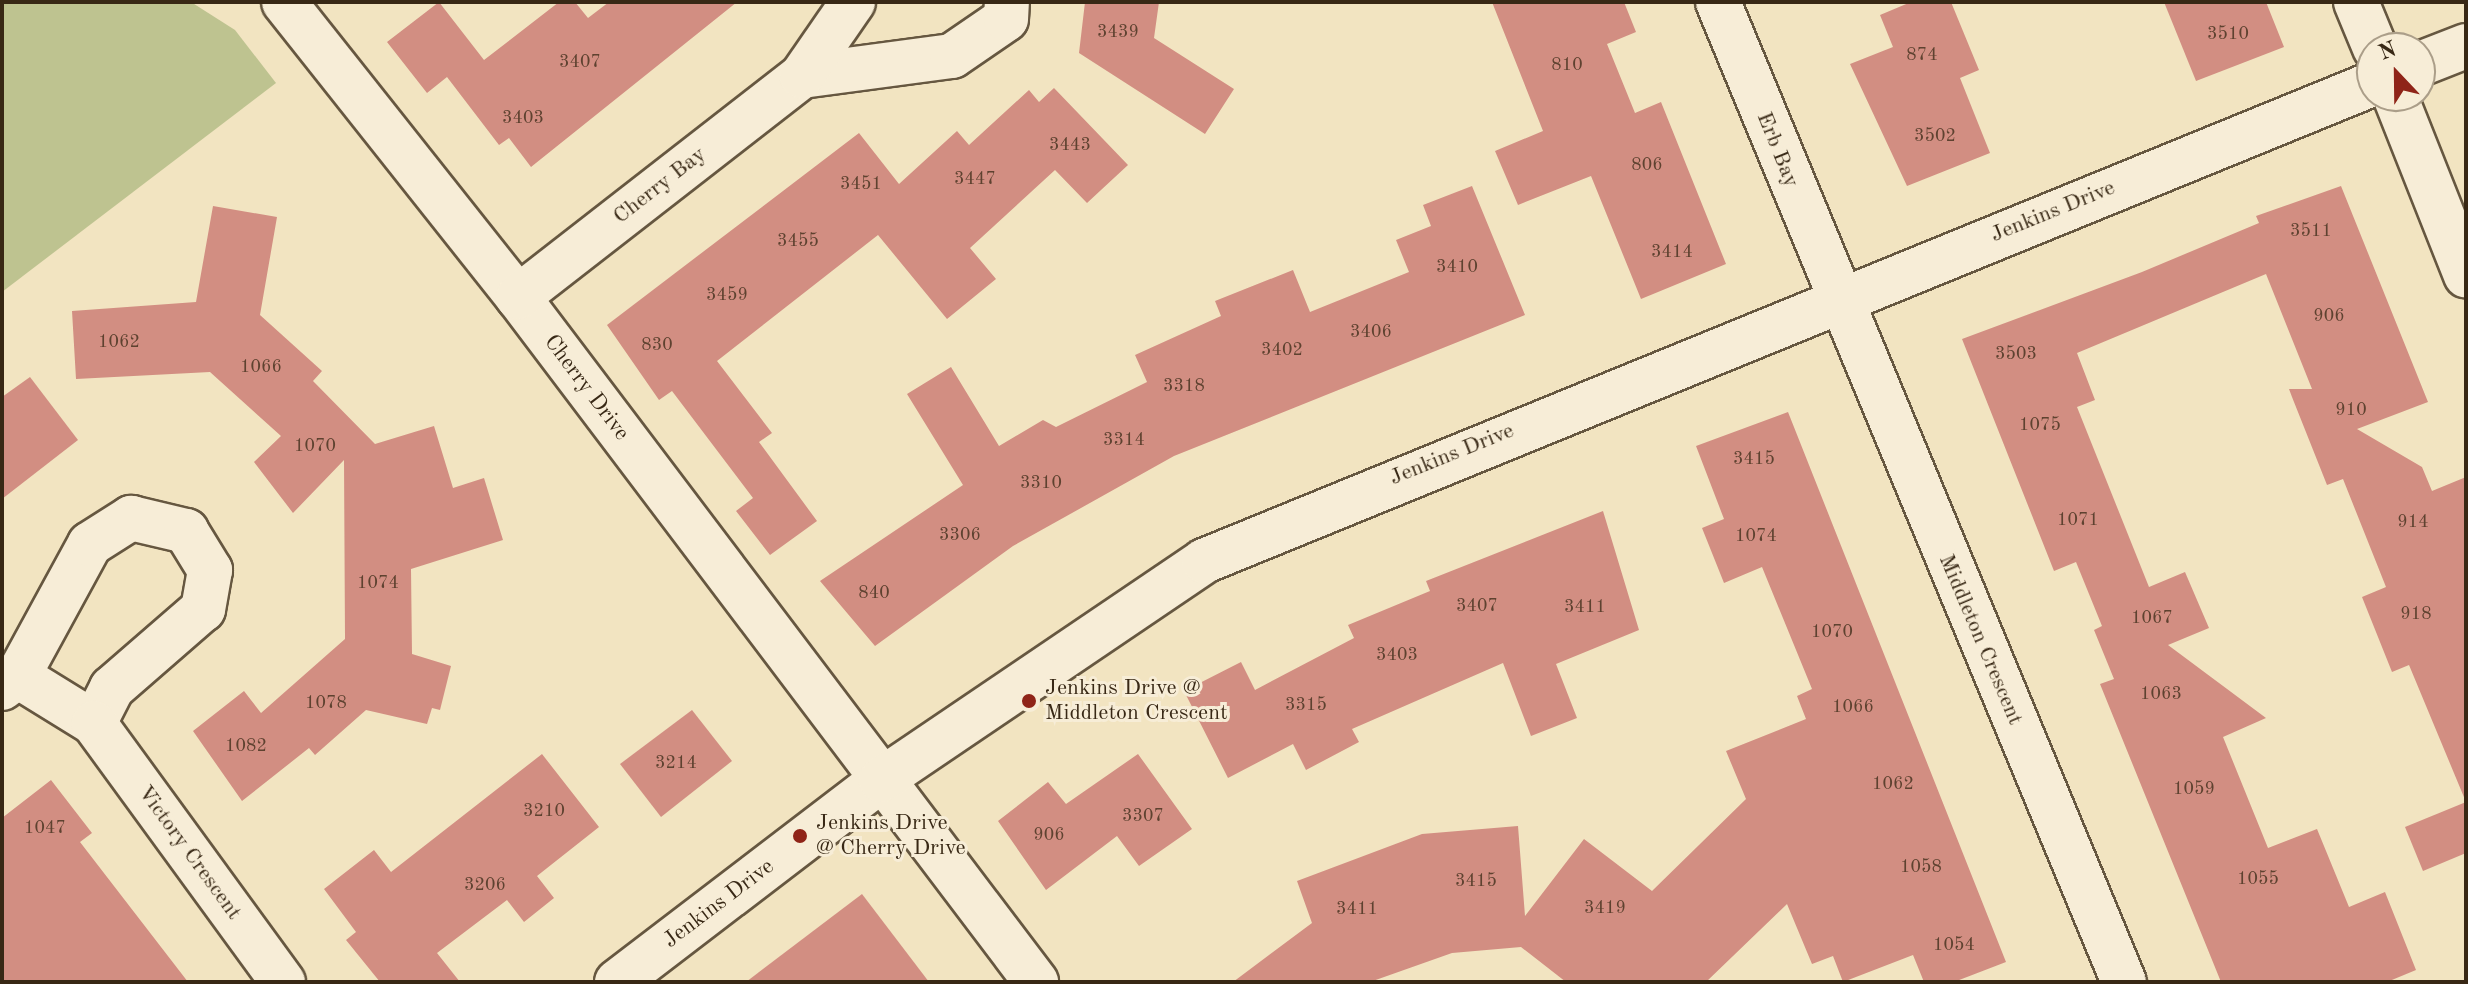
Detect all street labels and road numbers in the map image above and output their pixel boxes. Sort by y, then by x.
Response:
street label: Erb Bay [1750,108,1804,192]
street label: Cherry Bay [609,142,711,230]
street label: Jenkins Drive [1987,175,2119,249]
street label: Cherry Drive [538,330,634,446]
street label: Jenkins Drive [1386,418,1518,492]
street label: Middleton Crescent [1932,551,2028,729]
street label: Victory Crescent [131,781,247,925]
street label: Jenkins Drive [658,854,780,954]

